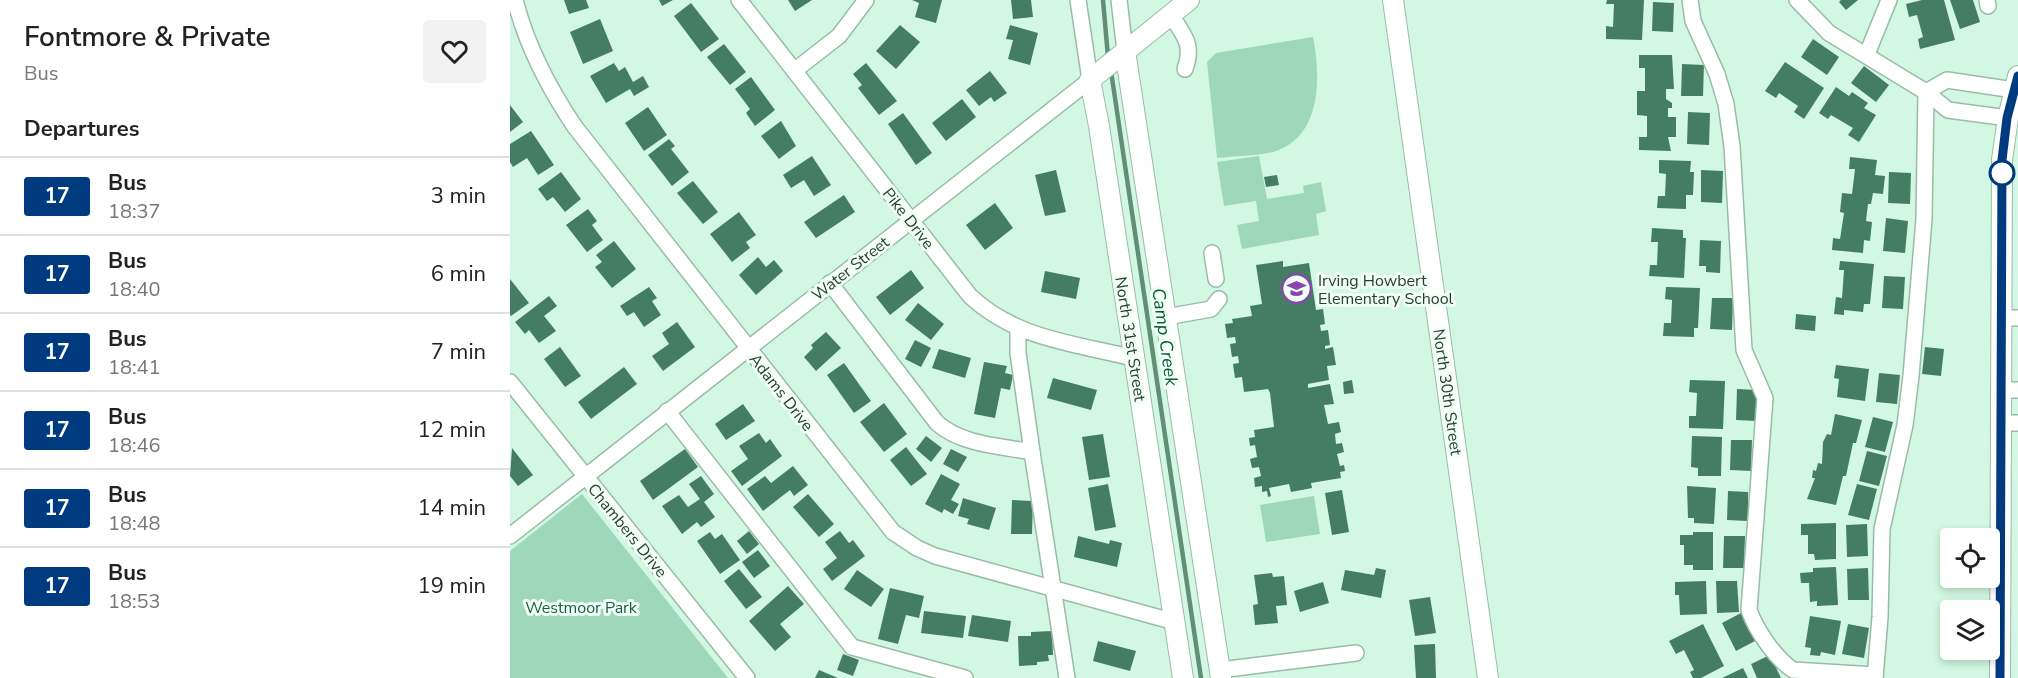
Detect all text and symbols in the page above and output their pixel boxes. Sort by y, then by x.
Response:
text: Fontmore & Private [24,18,270,56]
button: heart [423,20,486,83]
text: Bus [24,60,58,87]
text: Departures [24,114,139,144]
unlabelled marker [1989,160,2015,186]
text: Bus [108,168,147,198]
text: 3 min [431,181,486,211]
text: 17 [44,182,70,210]
street label: Pike Drive [877,183,939,254]
text: 18:37 [108,198,161,225]
street label: Water Street [807,231,894,306]
text: Bus [108,246,147,276]
text: 6 min [431,259,486,289]
text: 17 [44,260,70,288]
place label: Irving Howbert Elementary School [1318,270,1454,310]
school or university icon: Irving Howbert Elementary School [1281,273,1313,305]
street label: North 31st Street [1109,275,1151,403]
text: 18:40 [108,276,161,303]
water label: Camp Creek [1146,287,1184,388]
text: Bus [108,324,147,354]
street label: North 30th Street [1427,328,1467,457]
text: 7 min [431,337,486,367]
text: 17 [44,338,70,366]
street label: Adams Drive [744,349,818,436]
text: 18:41 [108,354,161,381]
text: Bus [108,402,147,432]
text: 12 min [418,415,486,445]
text: 17 [44,416,70,444]
text: 18:46 [108,432,161,459]
street label: Chambers Drive [582,479,672,582]
text: Bus [108,480,147,510]
text: 14 min [418,493,486,523]
text: 17 [44,494,70,522]
text: 18:48 [108,510,161,537]
map controls [1940,528,2000,660]
button: locate [1940,528,2000,588]
text: Bus [108,558,147,588]
text: 19 min [418,571,486,601]
text: 17 [44,572,70,600]
text: 18:53 [108,588,161,615]
park label: Westmoor Park [525,597,638,619]
button: layers [1940,600,2000,660]

